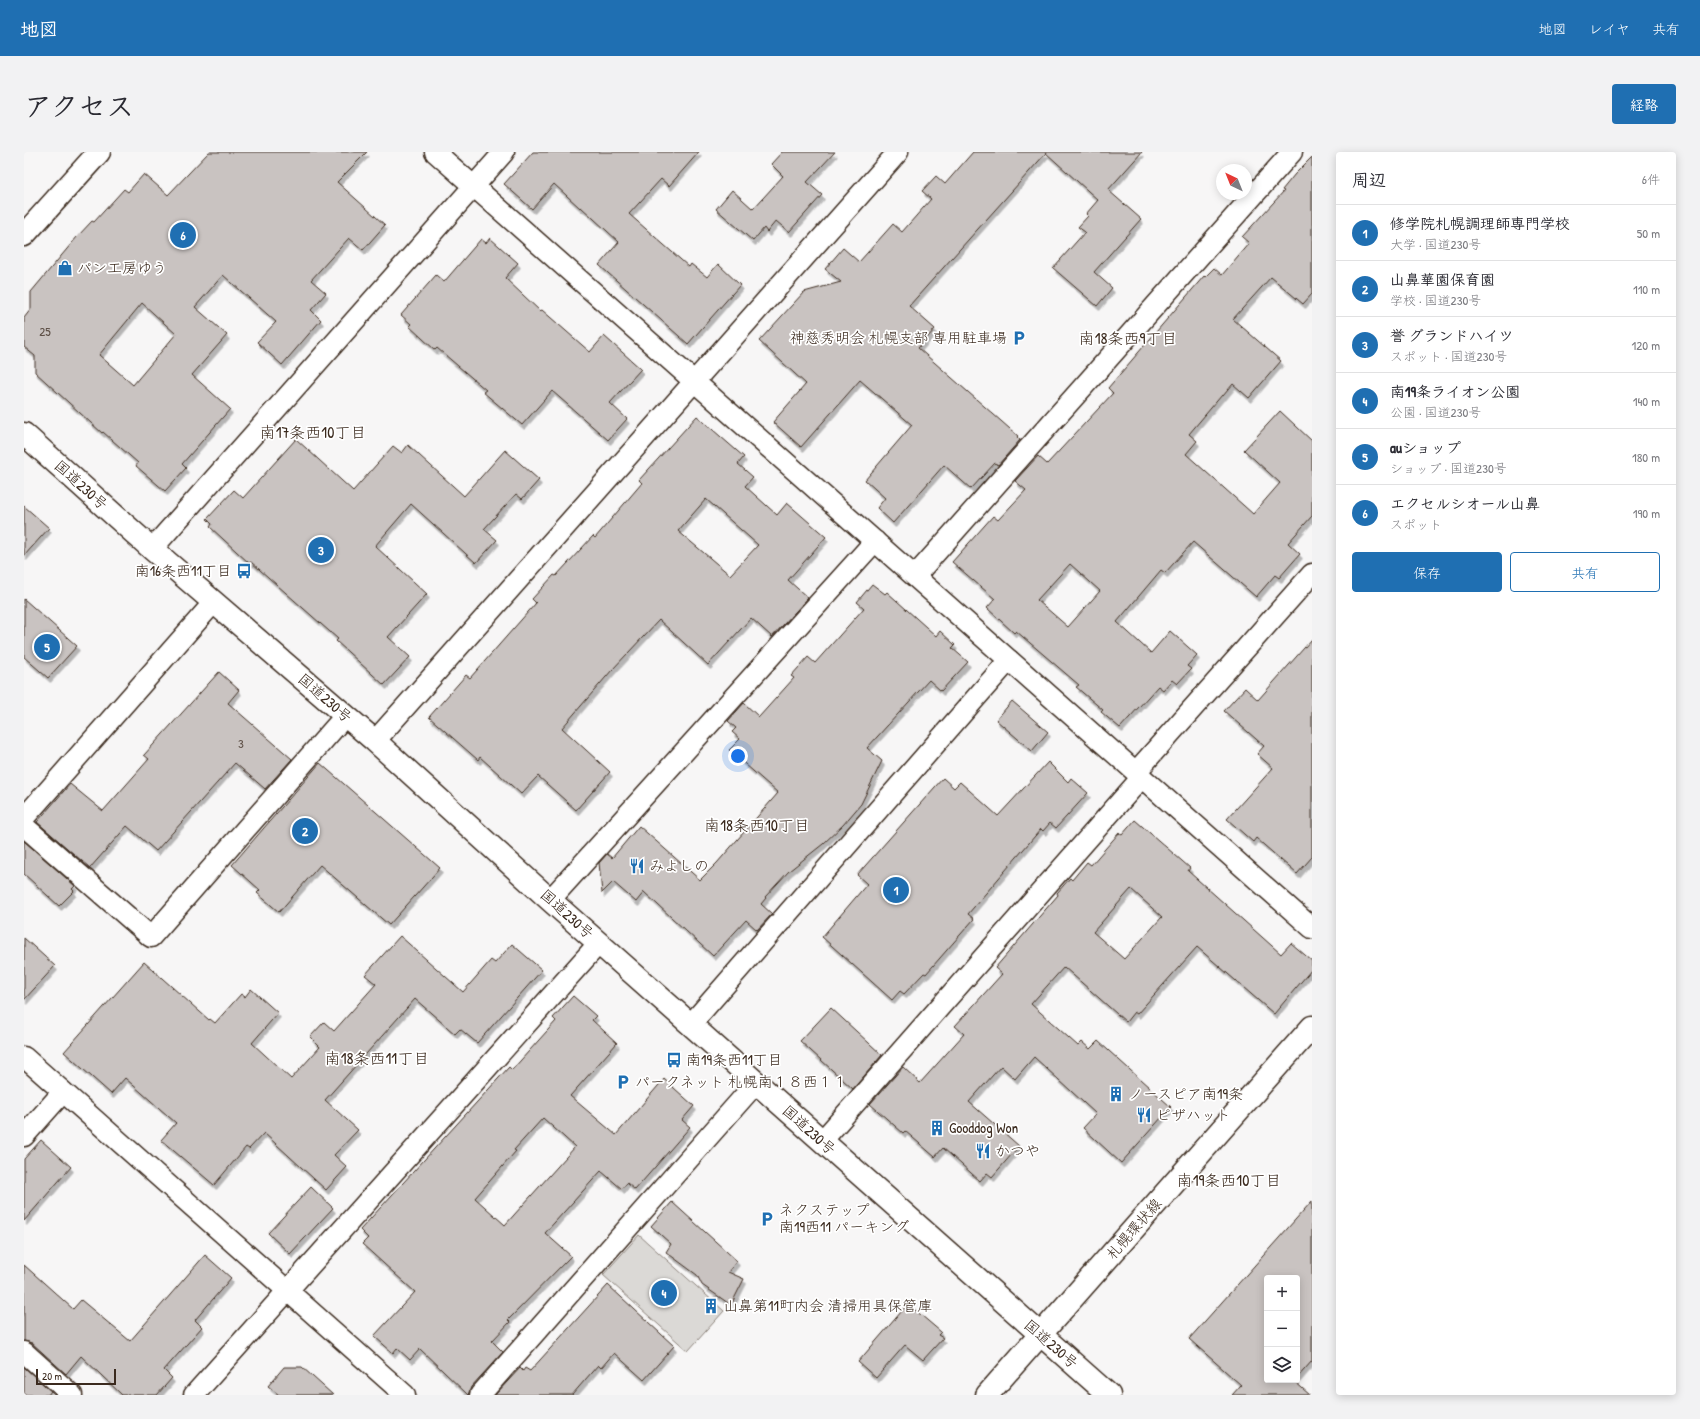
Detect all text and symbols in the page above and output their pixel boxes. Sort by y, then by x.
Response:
text: 地図 [20,16,58,42]
text: 地図 [1539,19,1567,38]
text: レイヤ [1589,19,1630,38]
text: 共有 [1652,19,1680,38]
button: 経路 [1612,84,1676,124]
text: アクセス [24,87,134,125]
north arrow [1216,164,1252,200]
text: 周辺 [1352,168,1386,191]
text: 6件 [1642,170,1660,188]
text: 修学院札幌調理師専門学校 [1390,213,1570,234]
pin: 6 [170,220,196,250]
text: 1 [1363,224,1367,242]
text: 50 m [1637,224,1660,242]
text: 大学 · 国道230号 [1390,235,1481,253]
place label: パン工房ゆう [77,257,167,278]
shop icon: パン工房ゆう [56,259,74,277]
text: 山鼻華園保育園 [1390,269,1495,290]
text: 2 [1362,280,1368,298]
text: 110 m [1633,280,1660,298]
text: 学校 · 国道230号 [1390,291,1481,309]
house number: 25 [39,322,51,340]
text: 誉 グランドハイツ [1390,325,1513,346]
place label: 神慈秀明会 札幌支部 専用駐車場 [790,327,1007,348]
district label: 南18条西9丁目 [1079,327,1177,349]
parking icon: 神慈秀明会 札幌支部 専用駐車場 [1010,329,1028,347]
text: 3 [1362,336,1368,354]
text: 120 m [1632,336,1660,354]
text: スポット · 国道230号 [1390,347,1507,365]
text: 南19条ライオン公園 [1390,381,1520,402]
text: 4 [1363,392,1367,410]
text: 140 m [1633,392,1660,410]
text: 公園 · 国道230号 [1390,403,1481,421]
district label: 南17条西10丁目 [260,421,366,443]
text: auショップ [1390,437,1461,458]
text: 5 [1362,448,1368,466]
text: 180 m [1632,448,1660,466]
street label: 国道230号 [50,455,113,514]
text: ショップ · 国道230号 [1390,459,1507,477]
text: エクセルシオール山鼻 [1390,493,1540,514]
text: 6 [1362,504,1368,522]
text: 190 m [1633,504,1660,522]
text: スポット [1390,515,1442,533]
pin: 3 [308,535,334,565]
button: 保存 [1352,552,1502,592]
button: 共有 [1510,552,1660,592]
place label: 南16条西11丁目 [135,560,232,581]
bus stop icon: 南16条西11丁目 [235,562,253,580]
pin: 5 [34,632,60,662]
street label: 国道230号 [294,668,357,727]
house number: 3 [238,734,244,752]
your location [728,746,748,766]
district label: 南18条西10丁目 [704,814,810,836]
pin: 2 [292,816,318,846]
place label: みよしの [649,855,709,876]
restaurant icon: みよしの [628,857,646,875]
pin: 1 [883,875,909,905]
street label: 国道230号 [536,884,599,943]
district label: 南18条西11丁目 [325,1047,429,1069]
place label: 南19条西11丁目 [686,1049,783,1070]
bus stop icon: 南19条西11丁目 [665,1051,683,1069]
place label: パークネット 札幌南１８西１１ [635,1071,848,1092]
parking icon: パークネット 札幌南１８西１１ [614,1073,632,1091]
place label: ノースピア南19条 [1128,1083,1243,1104]
building icon: ノースピア南19条 [1107,1085,1125,1103]
street label: 国道230号 [778,1100,841,1159]
place label: ピザハット [1156,1104,1231,1125]
restaurant icon: ピザハット [1135,1106,1153,1124]
place label: Gooddog Won [949,1117,1018,1138]
building icon: Gooddog Won [928,1119,946,1137]
place label: かつや [995,1140,1040,1161]
restaurant icon: かつや [974,1142,992,1160]
district label: 南19条西10丁目 [1177,1169,1281,1191]
street label: 札幌環状線 [1101,1193,1166,1264]
place label: ネクステップ 南19西11 パーキング [779,1199,909,1237]
parking icon: ネクステップ 南19西11 パーキング [758,1210,776,1228]
map controls [1264,1275,1300,1383]
button: + [1264,1275,1300,1311]
pin: 4 [651,1278,677,1308]
place label: 山鼻第11町内会 清掃用具保管庫 [723,1295,932,1316]
building icon: 山鼻第11町内会 清掃用具保管庫 [702,1297,720,1315]
button: − [1264,1311,1300,1347]
street label: 国道230号 [1020,1314,1083,1373]
button: layers [1264,1347,1300,1383]
scale bar [36,1367,116,1386]
text: 20 m [42,1369,62,1383]

